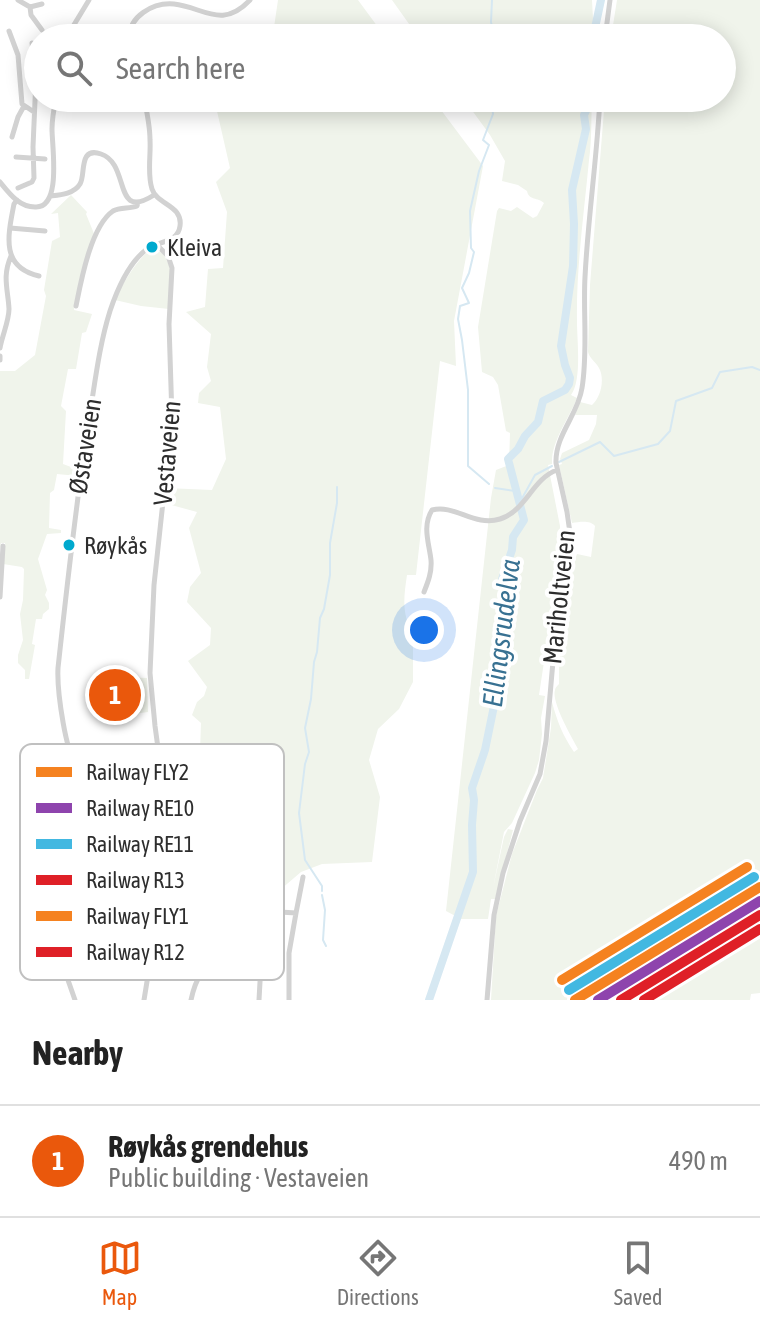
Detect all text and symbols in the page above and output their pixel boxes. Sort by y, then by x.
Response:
search box [24,24,736,112]
icon: search [52,46,96,90]
text: Search here [116,51,245,85]
place label: Kleiva [167,234,222,261]
marker: Kleiva [144,239,160,255]
street label: Østaveien [63,396,107,496]
street label: Vestaveien [147,399,187,507]
street label: Mariholtveien [537,528,581,666]
place label: Røykås [84,532,147,559]
marker: Røykås [61,537,77,553]
water label: Ellingsrudelva [476,557,526,709]
your location [404,610,444,650]
pin: 1 [89,665,141,725]
legend [20,744,284,980]
text: Railway FLY2 [86,759,189,785]
text: Railway RE10 [86,795,194,821]
text: Railway RE11 [86,831,194,857]
text: Railway R13 [86,867,185,893]
text: Railway FLY1 [86,903,189,929]
text: Railway R12 [86,939,185,965]
text: Nearby [32,1033,123,1072]
text: Røykås grendehus [108,1129,308,1163]
text: 1 [52,1146,64,1176]
text: 490 m [669,1146,728,1176]
text: Public building · Vestaveien [108,1163,369,1193]
tab: Map [98,1236,142,1310]
tab: Directions [337,1236,419,1310]
tab: Saved [614,1236,662,1310]

